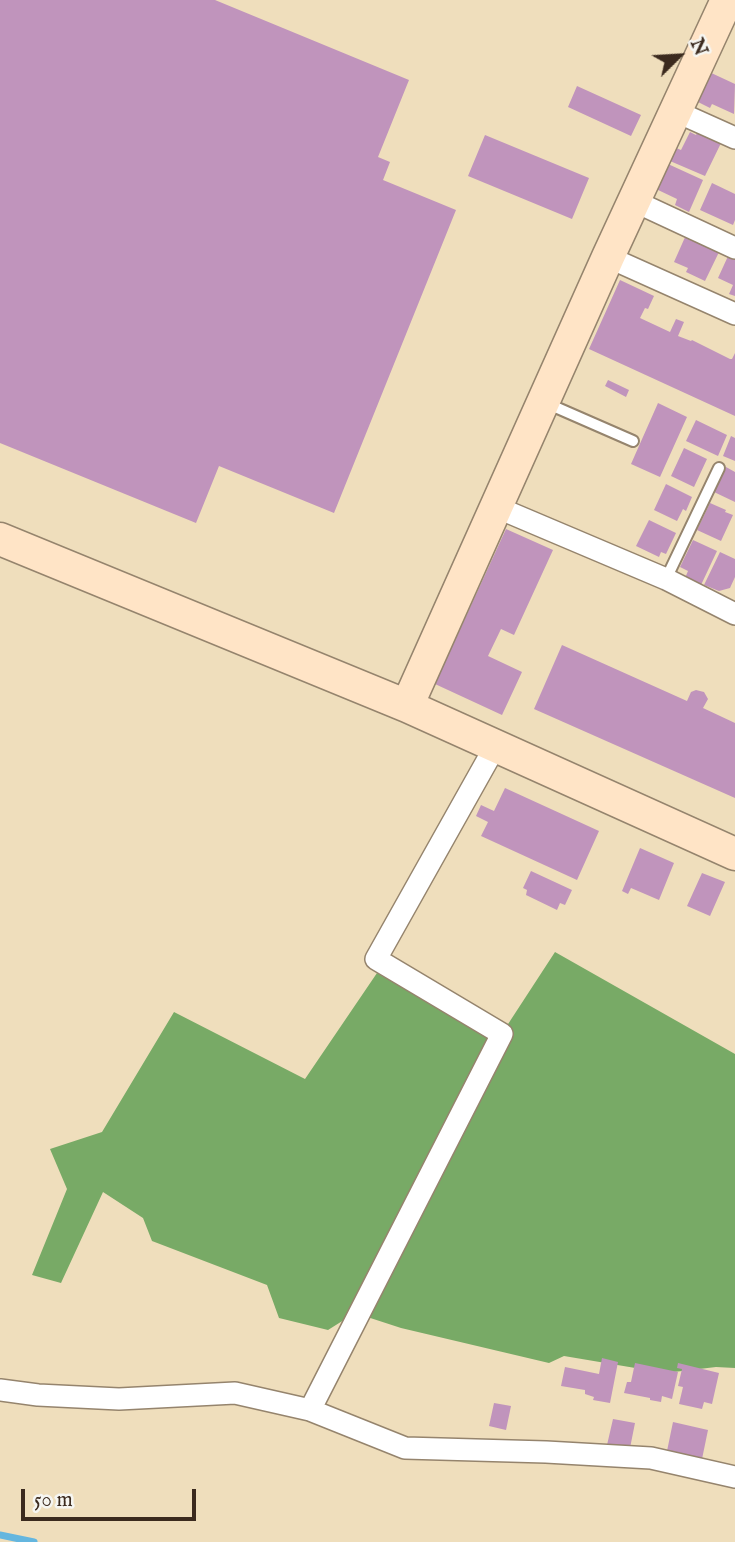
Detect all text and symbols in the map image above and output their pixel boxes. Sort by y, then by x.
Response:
north arrow [644,21,714,91]
text: N [684,35,712,60]
scale bar [24,1476,200,1520]
text: 50 m [34,1487,73,1514]

